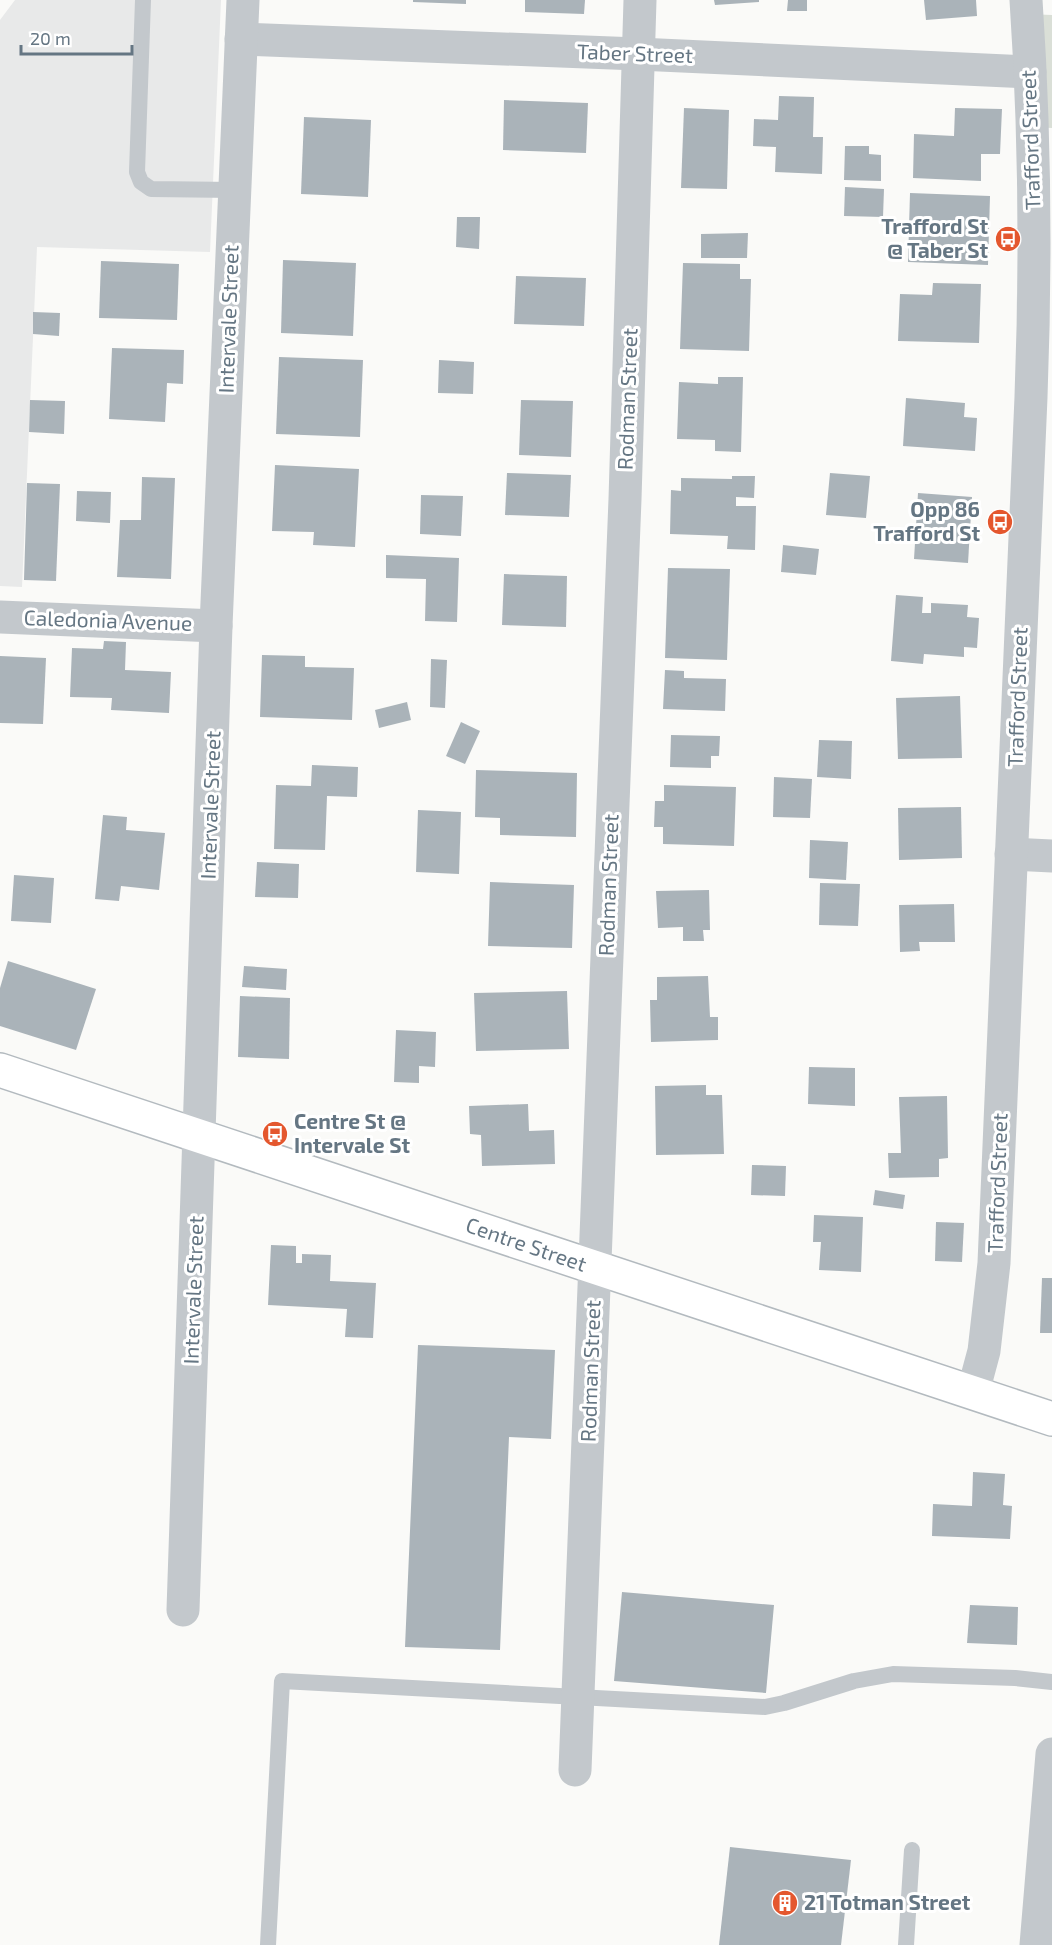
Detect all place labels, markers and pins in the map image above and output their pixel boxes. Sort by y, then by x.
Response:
place label: Trafford St @ Taber St [881,213,988,262]
bus stop icon: Trafford St @ Taber St [993,224,1023,254]
place label: Opp 86 Trafford St [873,496,980,545]
bus stop icon: Opp 86 Trafford St [985,507,1015,537]
place label: Centre St @ Intervale St [294,1108,410,1157]
bus stop icon: Centre St @ Intervale St [260,1119,290,1149]
building icon: 21 Totman Street [770,1888,800,1918]
place label: 21 Totman Street [804,1889,971,1914]

